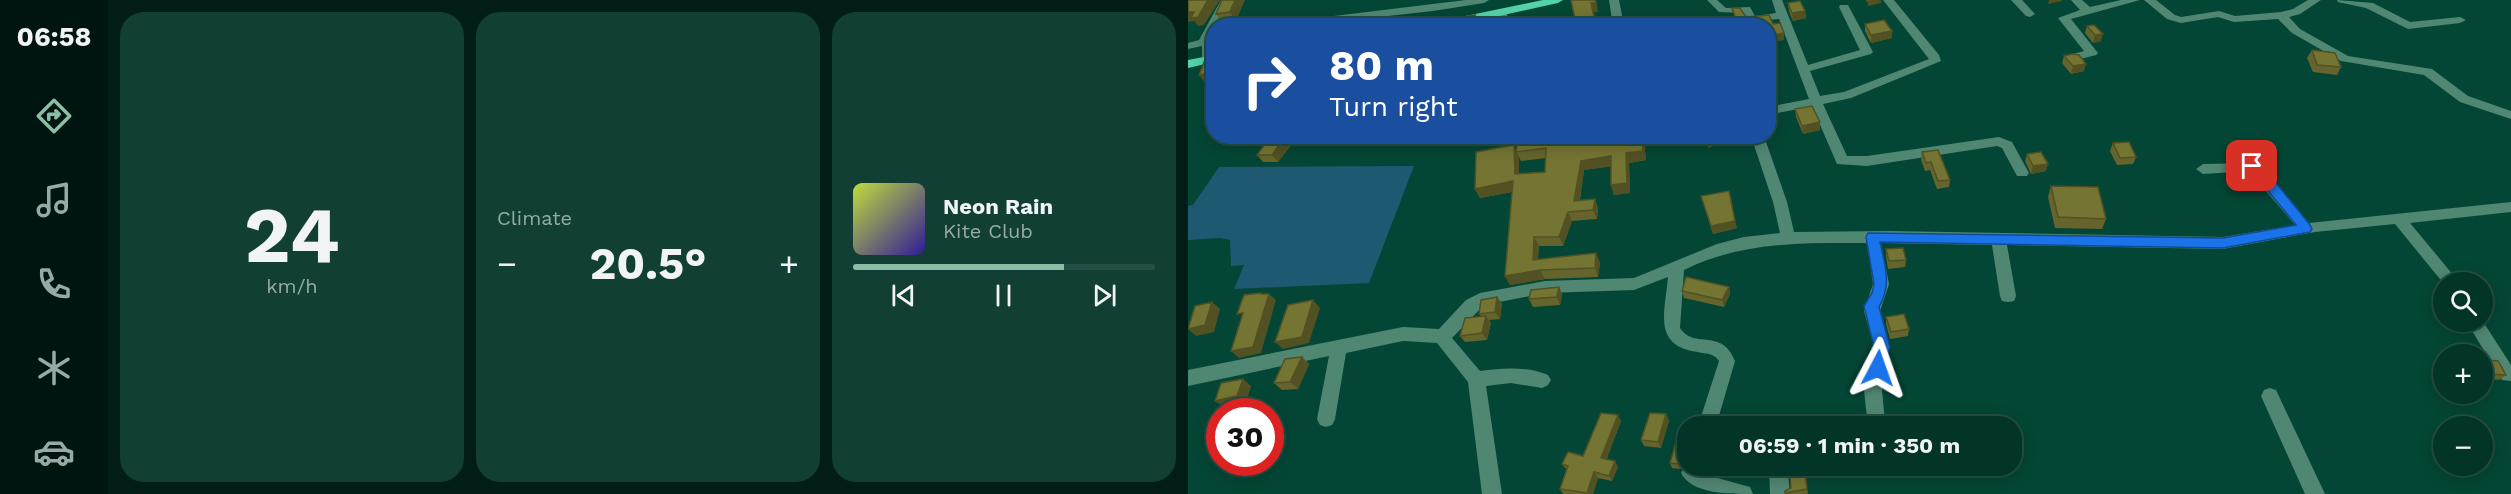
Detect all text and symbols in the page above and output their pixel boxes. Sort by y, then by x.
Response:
text: 06:58 [17,21,91,53]
text: 80 m [1329,41,1434,90]
icon: right [1230,42,1308,120]
text: Turn right [1329,91,1458,123]
icon: directions [33,95,75,137]
pin [2226,140,2277,191]
icon: arrive [2235,149,2268,182]
icon: music [33,179,75,221]
text: 24 [244,189,340,281]
text: Neon Rain [943,194,1053,219]
text: Climate [497,206,572,230]
text: Kite Club [943,219,1033,243]
text: 20.5° [590,237,706,290]
text: − [497,244,517,283]
text: + [779,244,799,283]
icon: phone [33,263,75,305]
map controls [2433,272,2493,476]
button: search [2433,272,2493,332]
text: km/h [266,274,318,298]
icon: previous [887,279,920,312]
icon: pause [987,279,1020,312]
icon: next [1088,279,1121,312]
position arrow [1846,336,1910,400]
button: + [2433,344,2493,404]
icon: climate [33,347,75,389]
speed limit sign: 30 [1206,398,1284,476]
button: − [2433,416,2493,476]
icon: car [33,431,75,473]
text: 06:59 · 1 min · 350 m [1739,433,1960,458]

